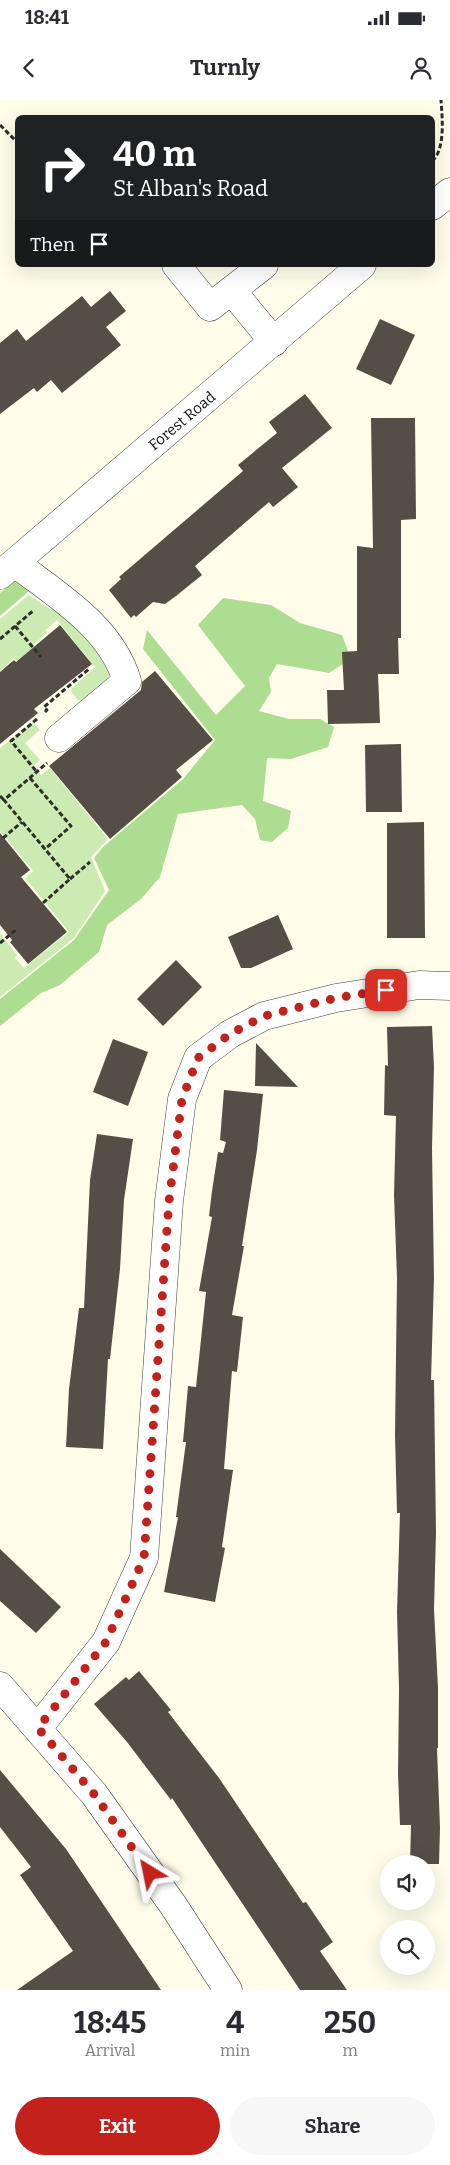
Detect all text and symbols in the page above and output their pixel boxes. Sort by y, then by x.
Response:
text: 18:41 [25,6,69,29]
icon: back [15,54,43,82]
text: Turnly [190,54,260,81]
icon: person [407,54,435,82]
text: 40 m [113,133,196,175]
icon: right [30,135,95,200]
text: St Alban's Road [113,175,268,202]
icon: arrive [85,230,113,258]
text: Then [30,233,75,256]
street label: Forest Road [145,388,219,454]
pin [365,969,407,1011]
icon: arrive [372,976,400,1004]
position arrow [123,1846,175,1898]
map controls [380,1855,435,1975]
button: sound [380,1855,435,1910]
button: search [380,1920,435,1975]
text: 18:45 [74,2005,146,2041]
text: 4 [226,2005,244,2041]
text: 250 [324,2005,376,2041]
text: Arrival [85,2041,135,2060]
text: min [220,2041,250,2060]
text: m [342,2041,358,2060]
button: Exit [15,2097,220,2155]
button: Share [230,2097,435,2155]

